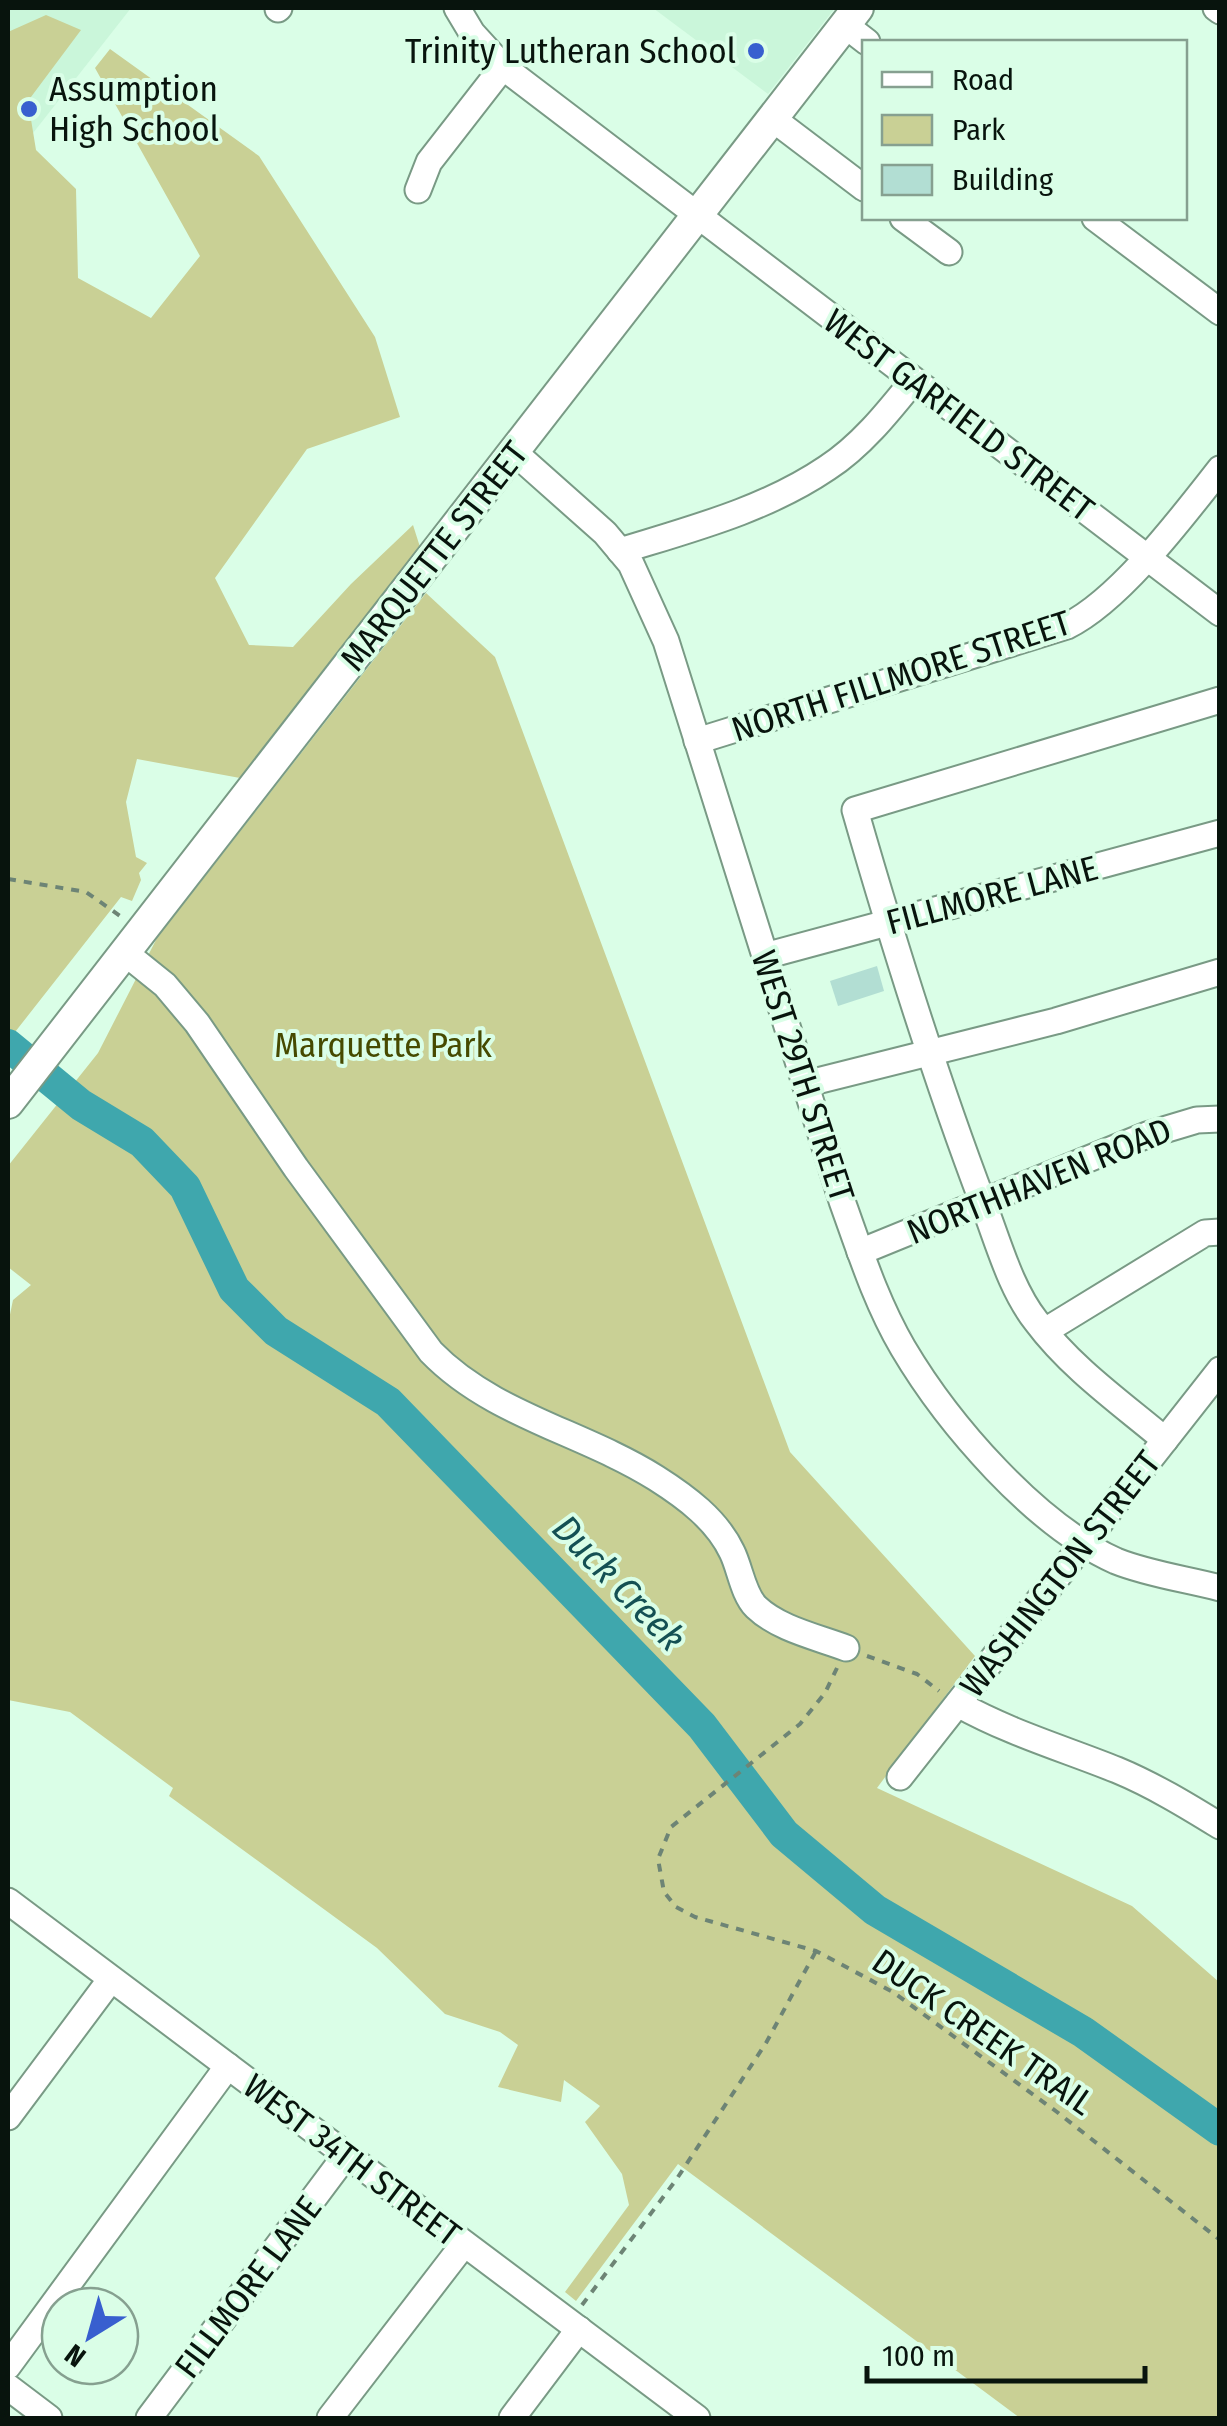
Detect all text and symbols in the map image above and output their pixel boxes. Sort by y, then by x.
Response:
place label: Trinity Lutheran School [405,30,736,72]
marker: Trinity Lutheran School [745,40,767,62]
legend [862,40,1187,220]
text: Road [952,62,1014,98]
place label: Assumption High School [49,68,219,150]
marker: Assumption High School [18,98,40,120]
text: Park [952,112,1005,148]
text: Building [952,162,1054,198]
street label: WEST GARFIELD STREET [816,300,1103,531]
street label: MARQUETTE STREET [332,433,537,679]
street label: NORTH FILLMORE STREET [726,601,1076,751]
street label: FILLMORE LANE [882,847,1102,943]
street label: WEST 29TH STREET [743,945,864,1208]
park label: Marquette Park [274,1024,493,1066]
street label: NORTHHAVEN ROAD [901,1109,1177,1253]
street label: WASHINGTON STREET [951,1442,1169,1705]
water label: Duck Creek [543,1505,695,1661]
street label: DUCK CREEK TRAIL [864,1940,1102,2124]
street label: WEST 34TH STREET [235,2065,469,2256]
street label: FILLMORE LANE [166,2188,330,2386]
north arrow [40,2286,140,2386]
scale bar [867,2321,1144,2383]
text: N [59,2337,92,2374]
text: 100 m [882,2338,955,2374]

